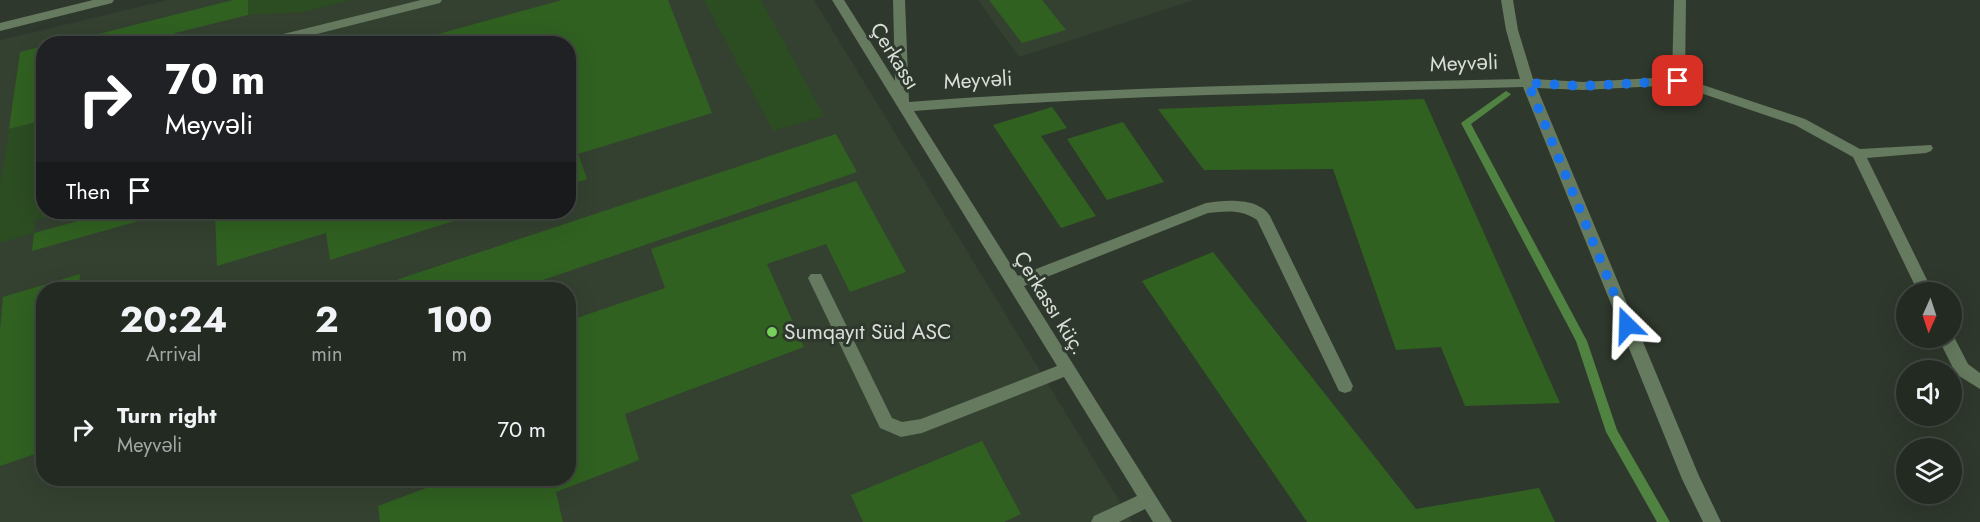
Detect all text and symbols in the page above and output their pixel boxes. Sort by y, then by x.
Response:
street label: Çerkassı [863,17,927,95]
street label: Meyvəli [1429,47,1499,79]
text: 70 m [165,49,265,110]
pin [1652,55,1703,106]
icon: right [66,60,144,138]
street label: Meyvəli [943,63,1013,97]
icon: arrive [1661,64,1694,97]
text: Meyvəli [165,105,253,144]
icon: arrive [123,174,156,207]
text: Then [66,175,111,207]
street label: Çerkassı küç. [1006,245,1094,361]
north arrow [1896,282,1962,348]
map controls [1896,282,1962,504]
text: 20:24 [120,293,228,345]
text: 2 [315,293,339,345]
text: 100 [426,293,492,345]
position arrow [1595,293,1659,357]
place label: Sumqayıt Süd ASC [784,317,951,347]
marker: Sumqayıt Süd ASC [765,325,779,339]
text: Arrival [146,340,201,369]
text: min [311,340,343,369]
text: m [451,340,467,369]
button: sound [1896,360,1962,426]
text: Turn right [117,399,217,431]
icon: right [66,413,99,446]
text: 70 m [497,413,546,445]
text: Meyvəli [117,431,182,460]
button: layers [1896,438,1962,504]

